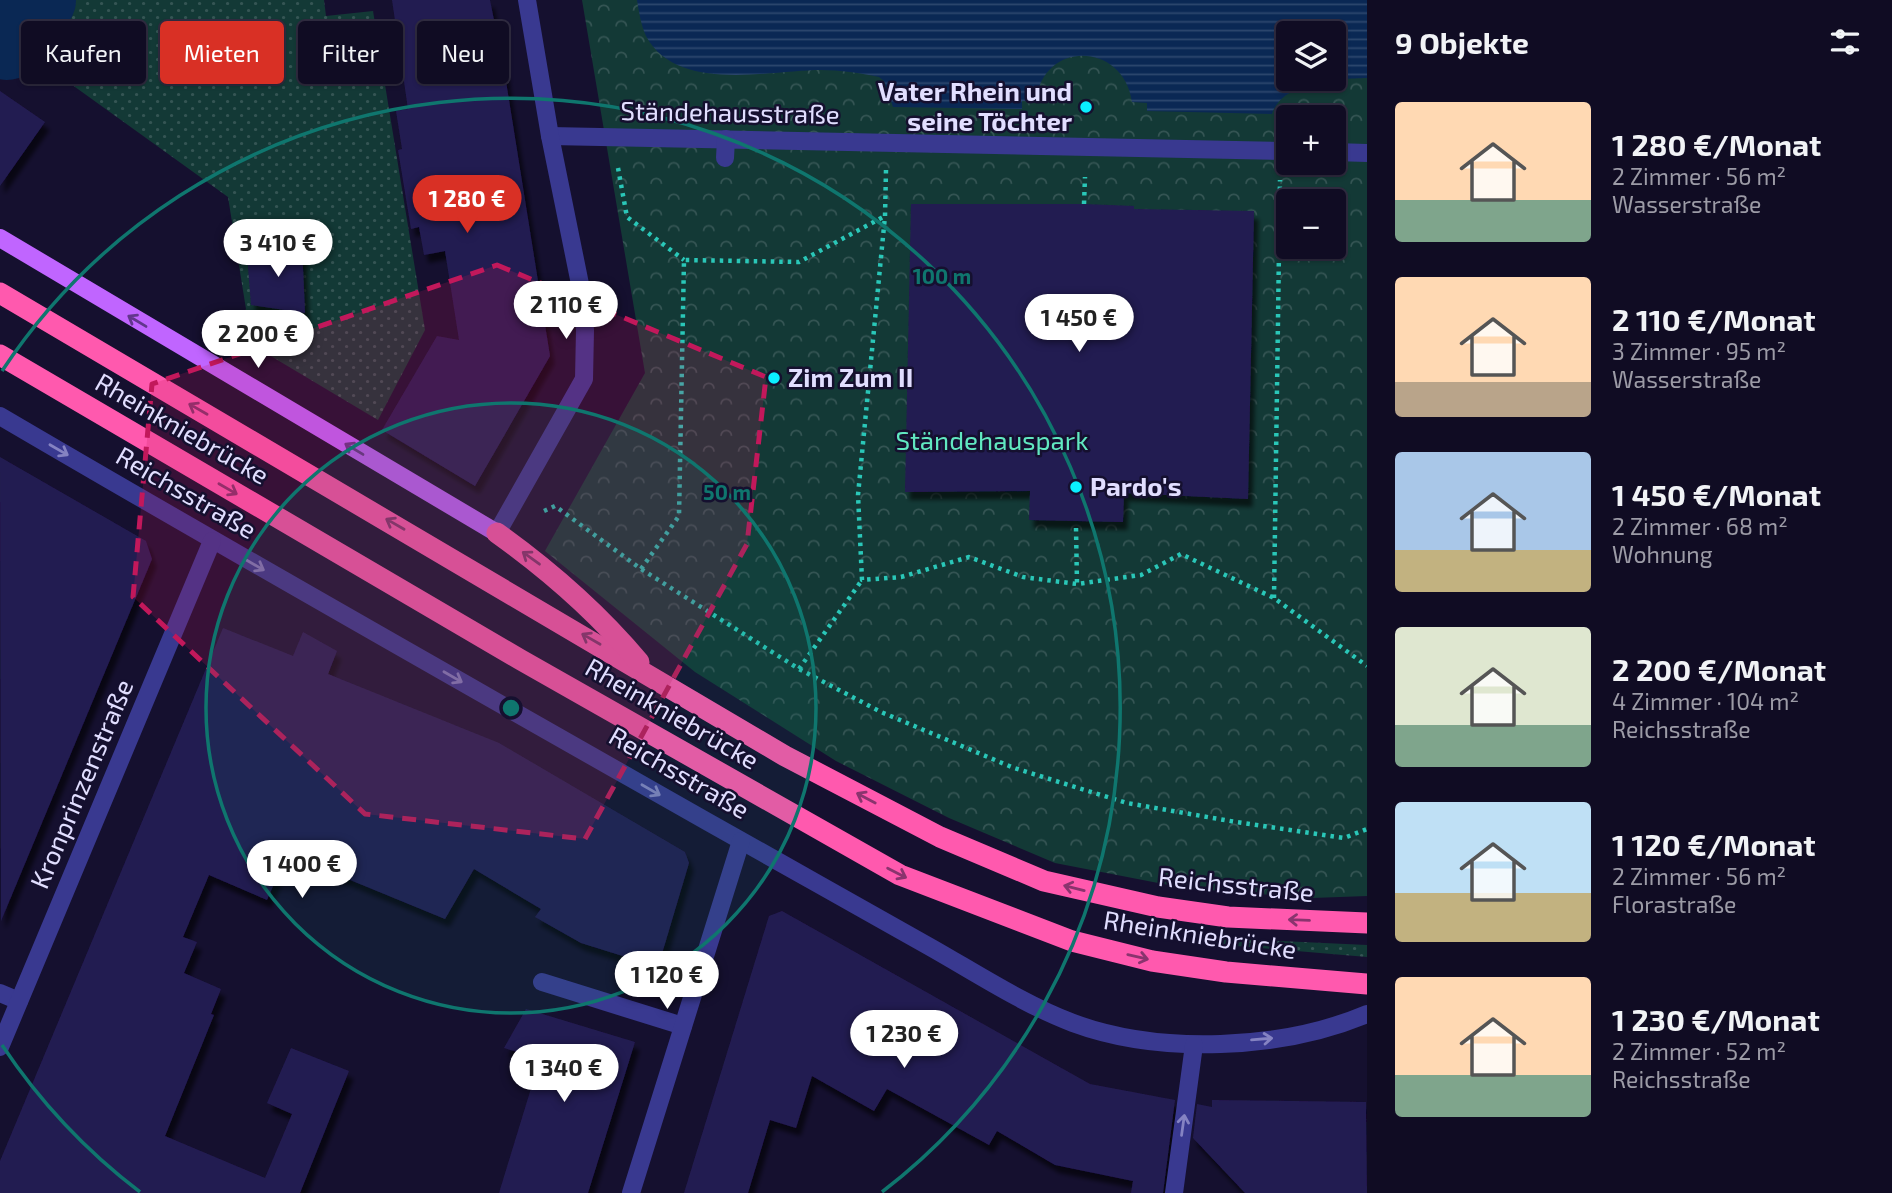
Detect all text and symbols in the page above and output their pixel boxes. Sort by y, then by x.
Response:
chip: Kaufen [21,21,146,84]
chip: Mieten [160,21,284,84]
chip: Filter [298,21,403,84]
chip: Neu [417,21,509,84]
map controls [1276,21,1346,259]
button: layers [1276,21,1346,91]
icon: filters [1826,23,1864,61]
text: 9 Objekte [1395,24,1529,60]
place label: Vater Rhein und seine Töchter [878,75,1072,136]
street label: Ständehausstraße [620,94,840,129]
marker: Vater Rhein und seine Töchter [1078,99,1094,115]
button: + [1276,105,1346,175]
text: 1 280 €/Monat [1612,126,1821,162]
icon: home [1451,130,1535,214]
text: 2 Zimmer · 56 m² [1612,162,1786,190]
pin: 1 280 € [402,176,532,235]
text: 1 280 € [429,184,505,212]
button: − [1276,189,1346,259]
text: Wasserstraße [1612,190,1761,218]
pin: 3 410 € [213,219,343,279]
text: 3 410 € [240,228,316,256]
text: 100 m [913,263,971,288]
pin: 2 110 € [501,282,631,341]
text: 2 110 € [530,290,602,318]
pin: 1 450 € [1014,294,1144,354]
text: 2 110 €/Monat [1612,301,1816,337]
text: 1 450 € [1041,303,1117,331]
icon: home [1451,305,1535,389]
pin: 2 200 € [193,310,323,370]
one-way arrow [128,314,148,328]
text: 2 200 € [218,319,298,347]
text: 3 Zimmer · 95 m² [1612,337,1786,365]
place label: Zim Zum II [788,361,913,392]
text: Wasserstraße [1612,365,1761,393]
street label: Rheinkniebrücke [91,366,275,490]
marker: Zim Zum II [766,370,782,386]
one-way arrow [189,402,209,416]
park label: Ständehauspark [896,424,1089,455]
street label: Reichsstraße [111,439,262,544]
one-way arrow [345,442,365,456]
one-way arrow [48,444,68,458]
place label: Pardo's [1090,470,1181,501]
text: 1 450 €/Monat [1612,476,1821,512]
text: 50 m [703,479,751,504]
marker: Pardo's [1068,479,1084,495]
icon: home [1451,480,1535,564]
one-way arrow [217,483,238,496]
text: 2 Zimmer · 68 m² [1612,512,1788,540]
one-way arrow [385,517,405,531]
text: Wohnung [1612,540,1713,568]
one-way arrow [522,551,541,565]
one-way arrow [245,558,265,572]
one-way arrow [581,632,601,646]
street label: Rheinkniebrücke [581,651,765,775]
text: 2 200 €/Monat [1612,651,1826,687]
icon: home [1451,655,1535,739]
one-way arrow [443,670,463,684]
street label: Kronprinzenstraße [23,674,139,893]
text: 4 Zimmer · 104 m² [1612,687,1799,715]
centre of rings [499,696,523,720]
text: Reichsstraße [1612,715,1751,743]
street label: Reichsstraße [604,719,755,824]
one-way arrow [640,784,661,797]
one-way arrow [856,791,877,804]
text: 1 120 €/Monat [1612,826,1816,862]
icon: home [1451,830,1535,914]
pin: 1 400 € [237,841,367,900]
text: 1 400 € [263,849,341,877]
street label: Reichsstraße [1157,860,1316,907]
text: 2 Zimmer · 56 m² [1612,862,1786,890]
one-way arrow [886,866,907,880]
one-way arrow [1063,881,1085,894]
text: Florastraße [1612,890,1736,918]
street label: Rheinkniebrücke [1101,903,1299,964]
one-way arrow [1288,914,1311,927]
pin: 1 120 € [602,951,732,1011]
one-way arrow [1126,951,1149,965]
text: 1 120 € [631,960,703,988]
text: 1 230 €/Monat [1612,1001,1820,1037]
icon: home [1451,1005,1535,1089]
pin: 1 230 € [839,1010,969,1070]
text: 1 230 € [866,1019,942,1047]
one-way arrow [1250,1032,1273,1045]
text: 2 Zimmer · 52 m² [1612,1037,1786,1065]
pin: 1 340 € [499,1044,629,1104]
text: 1 340 € [526,1053,602,1081]
text: Reichsstraße [1612,1065,1751,1093]
one-way arrow [1177,1114,1190,1137]

